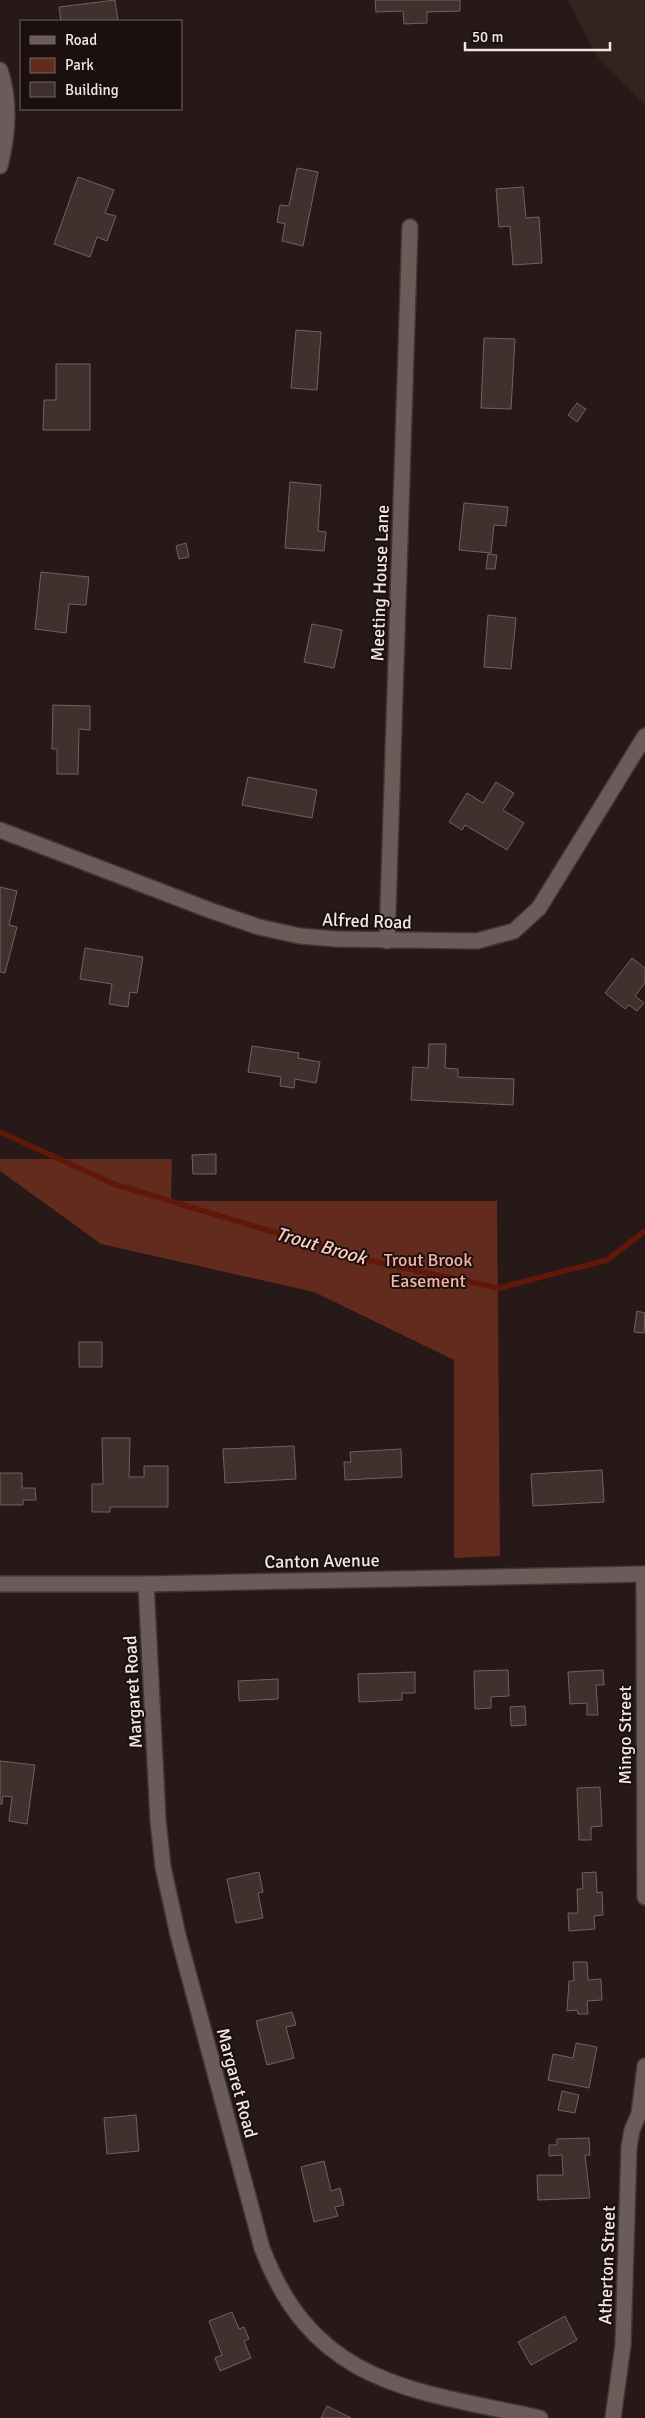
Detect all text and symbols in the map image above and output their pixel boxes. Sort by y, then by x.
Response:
legend [20,20,182,110]
scale bar [465,20,610,52]
text: 50 m [472,28,503,46]
text: Road [65,31,97,49]
text: Park [65,56,94,74]
text: Building [65,81,119,99]
street label: Meeting House Lane [366,504,394,662]
street label: Alfred Road [322,908,412,934]
water label: Trout Brook [273,1222,371,1271]
park label: Trout Brook Easement [384,1249,472,1292]
street label: Canton Avenue [264,1549,380,1573]
street label: Margaret Road [119,1635,147,1749]
street label: Mingo Street [614,1686,636,1784]
street label: Margaret Road [212,2026,262,2140]
street label: Atherton Street [594,2205,620,2325]

